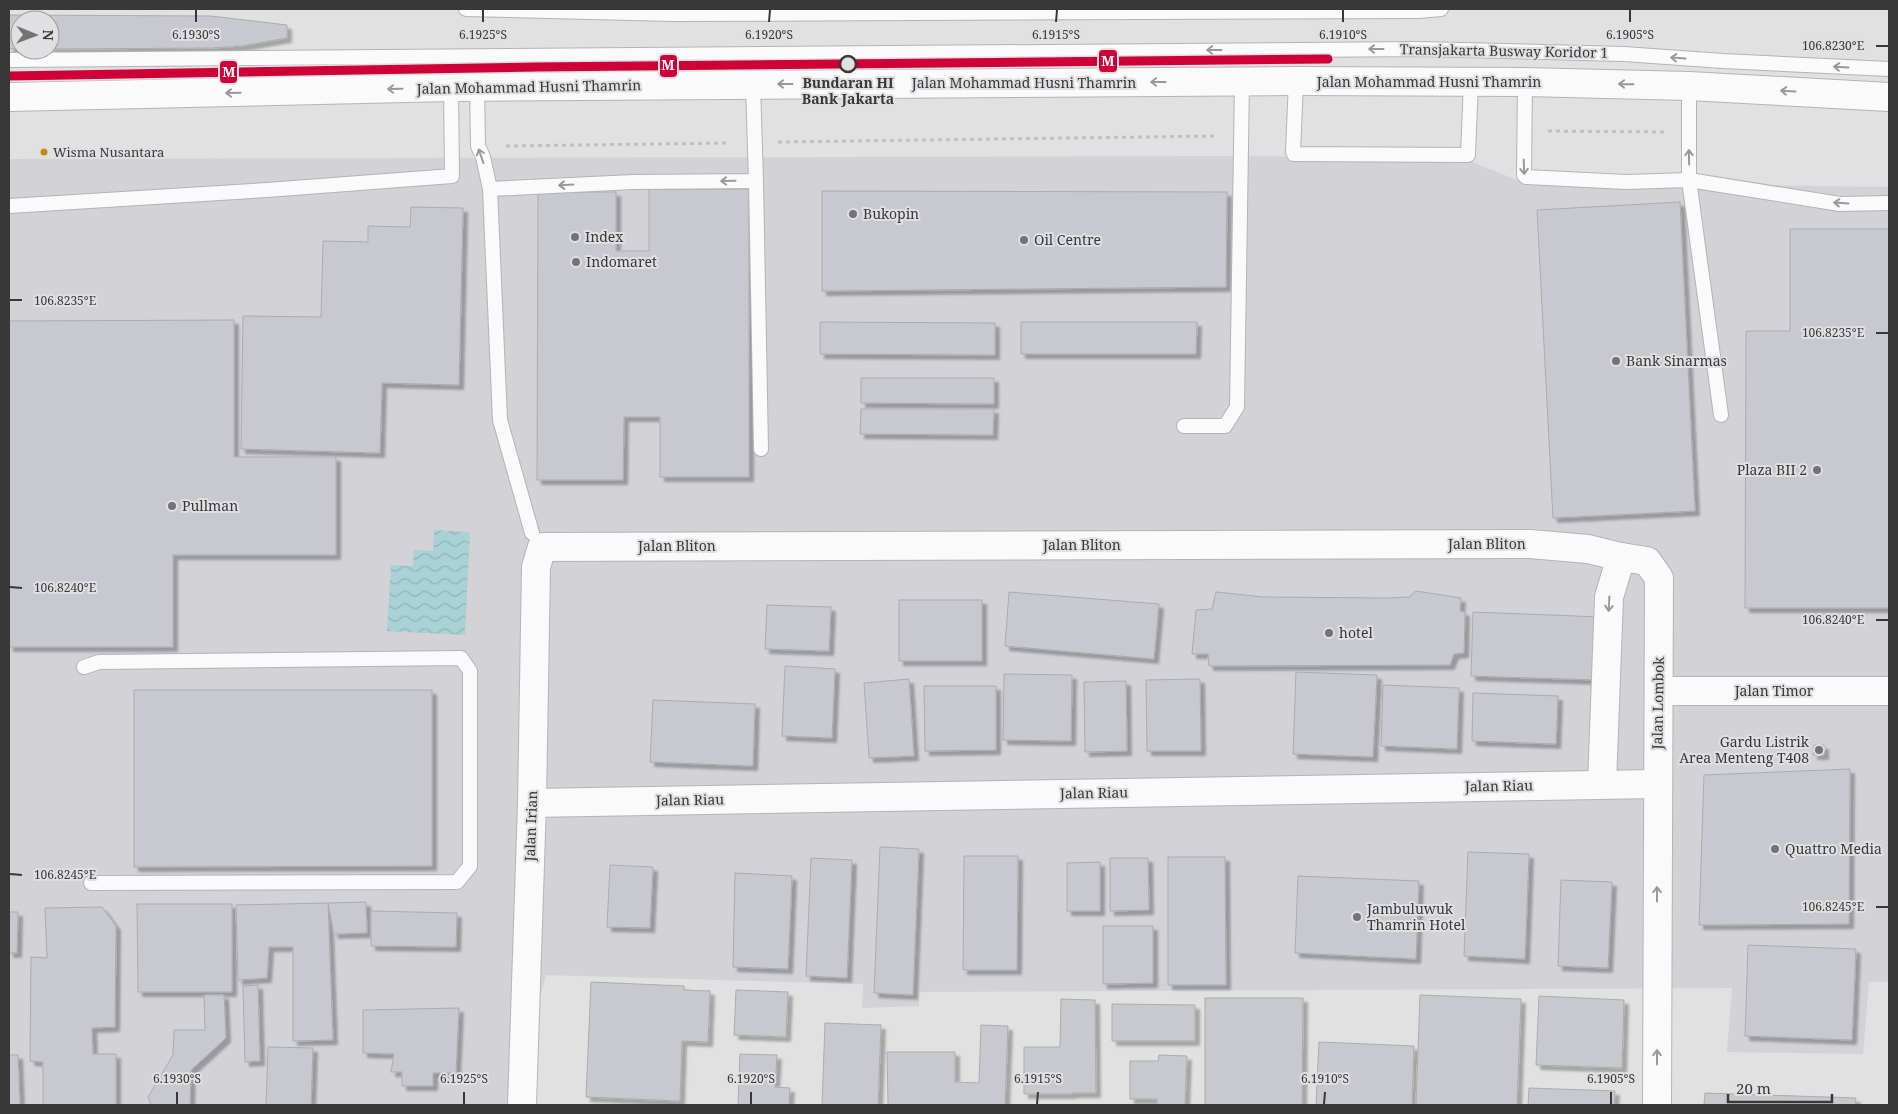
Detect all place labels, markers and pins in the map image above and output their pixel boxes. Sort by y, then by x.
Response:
marker: Bundaran HI Bank Jakarta [839,55,857,73]
place label: Bundaran HI Bank Jakarta [802,73,894,108]
place label: Wisma Nusantara [53,143,164,161]
marker: Wisma Nusantara [39,147,49,157]
place label: Bukopin [863,204,919,223]
marker: Bukopin [847,208,859,220]
place label: Index [585,227,624,246]
place label: Oil Centre [1034,230,1101,249]
marker: Index [569,231,581,243]
marker: Oil Centre [1018,234,1030,246]
place label: Indomaret [586,252,657,271]
marker: Indomaret [570,256,582,268]
place label: Bank Sinarmas [1626,351,1727,370]
marker: Bank Sinarmas [1610,355,1622,367]
place label: Plaza BII 2 [1737,460,1807,479]
marker: Plaza BII 2 [1811,464,1823,476]
place label: Pullman [182,496,238,515]
marker: Pullman [166,500,178,512]
place label: hotel [1339,623,1373,642]
marker: hotel [1323,627,1335,639]
place label: Gardu Listrik Area Menteng T408 [1679,732,1810,767]
marker: Gardu Listrik Area Menteng T408 [1813,744,1825,756]
place label: Quattro Media [1785,839,1882,858]
marker: Quattro Media [1769,843,1781,855]
place label: Jambuluwuk Thamrin Hotel [1366,899,1466,934]
marker: Jambuluwuk Thamrin Hotel [1351,911,1363,923]

